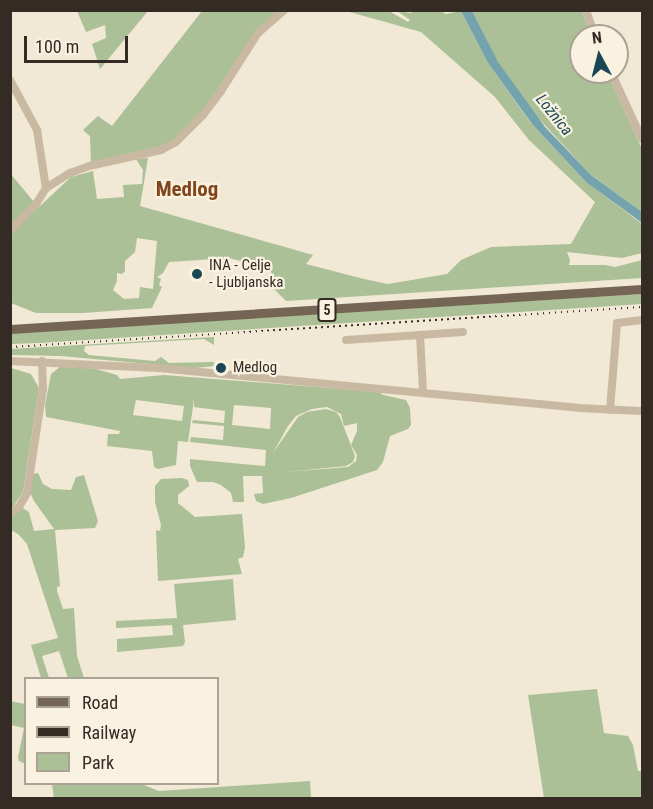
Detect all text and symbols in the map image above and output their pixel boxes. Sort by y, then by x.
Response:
scale bar [27,24,130,62]
north arrow [569,24,629,84]
text: N [591,28,603,48]
text: 100 m [35,36,79,57]
water label: Ložnica [532,90,576,140]
district label: Medlog [156,176,218,202]
place label: INA - Celje - Ljubljanska [209,256,283,291]
marker: INA - Celje - Ljubljanska [190,267,204,281]
road number: 5 [316,299,338,321]
place label: Medlog [233,359,277,377]
marker: Medlog [214,361,228,375]
legend [24,677,219,785]
text: Road [82,692,118,713]
text: Railway [82,722,136,743]
text: Park [82,752,114,773]

